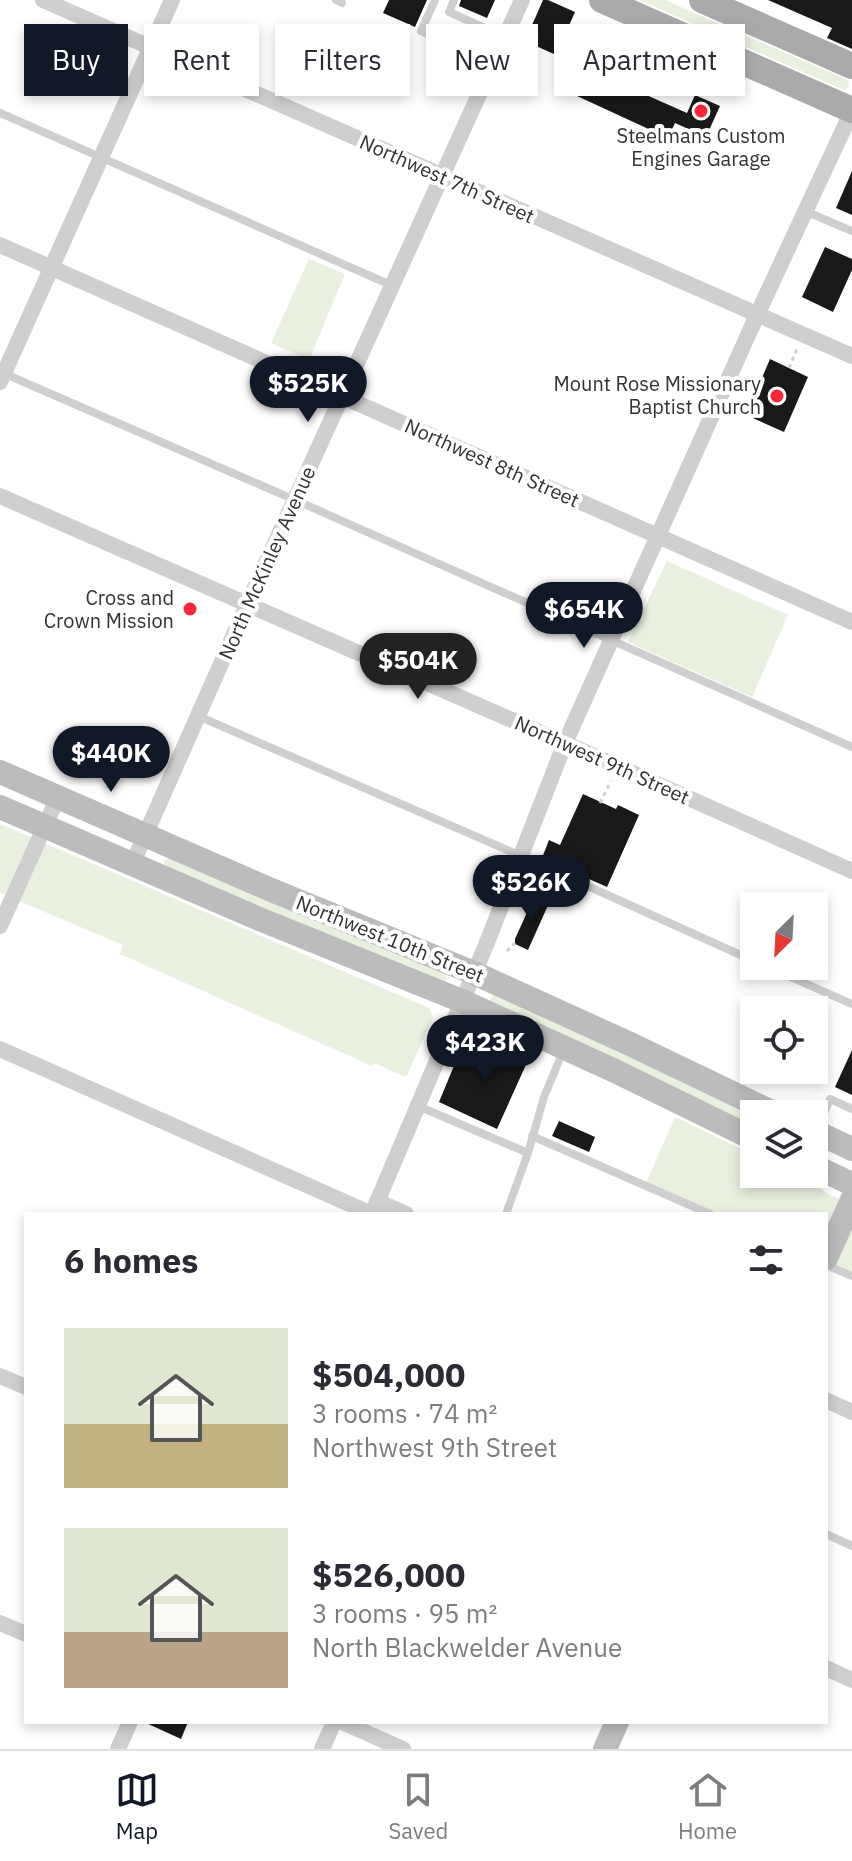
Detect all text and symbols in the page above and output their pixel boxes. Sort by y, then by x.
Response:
chip: Buy [24,24,128,96]
chip: Rent [144,24,259,96]
chip: Filters [275,24,410,96]
chip: New [426,24,538,96]
chip: Apartment [554,24,745,96]
marker: Steelmans Custom Engines Garage [692,102,710,120]
place label: Steelmans Custom Engines Garage [617,122,785,172]
street label: Northwest 7th Street [356,128,539,229]
pin: $525K [252,356,364,424]
text: $525K [268,365,348,399]
place label: Mount Rose Missionary Baptist Church [554,370,761,420]
marker: Mount Rose Missionary Baptist Church [768,387,786,405]
street label: Northwest 8th Street [401,412,584,513]
street label: North McKinley Avenue [212,462,321,664]
pin: $654K [528,582,640,650]
place label: Cross and Crown Mission [44,584,174,634]
text: $654K [544,591,624,625]
marker: Cross and Crown Mission [181,600,199,618]
pin: $504K [362,633,474,701]
text: $504K [378,642,458,676]
street label: Northwest 9th Street [511,709,694,810]
pin: $440K [55,726,167,794]
text: $440K [71,735,151,769]
pin: $526K [475,855,587,923]
text: $526K [491,864,571,898]
street label: Northwest 10th Street [292,888,488,989]
north arrow [740,892,828,980]
map controls [740,892,828,1188]
button: locate [740,996,828,1084]
pin: $423K [429,1015,541,1083]
text: $423K [445,1024,525,1058]
button: layers [740,1100,828,1188]
text: 6 homes [64,1238,199,1282]
icon: filters [744,1238,788,1282]
text: $504,000 [312,1352,465,1396]
icon: home [128,1360,224,1456]
text: 3 rooms · 74 m² [312,1396,497,1430]
text: Northwest 9th Street [312,1430,557,1464]
text: $526,000 [312,1552,465,1596]
icon: home [128,1560,224,1656]
text: 3 rooms · 95 m² [312,1596,497,1630]
text: North Blackwelder Avenue [312,1630,622,1664]
tab: Map [115,1768,159,1845]
tab: Saved [388,1768,448,1845]
tab: Home [678,1768,737,1845]

